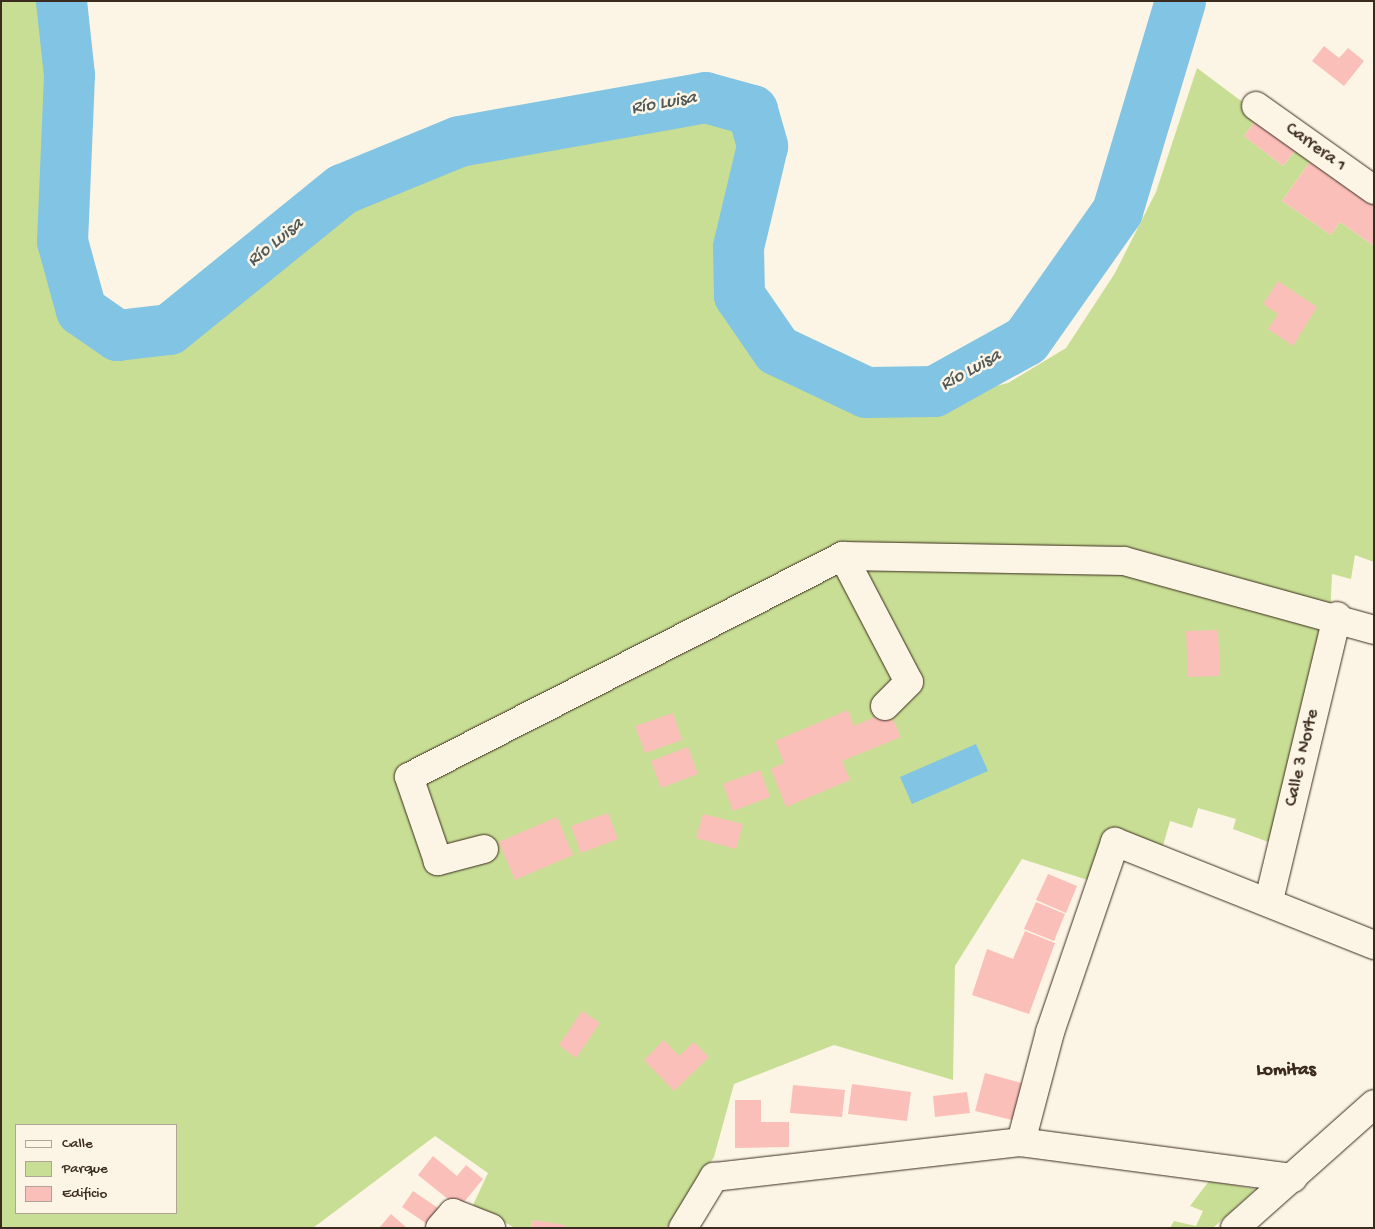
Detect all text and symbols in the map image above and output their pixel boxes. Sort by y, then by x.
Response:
water label: Río Luisa [630,87,698,121]
street label: Carrera 1 [1280,119,1350,177]
water label: Río Luisa [243,213,309,273]
water label: Río Luisa [937,345,1005,397]
street label: Calle 3 Norte [1281,707,1325,809]
district label: Lomitas [1256,1060,1316,1082]
legend [15,1124,178,1214]
text: Calle [62,1135,93,1153]
text: Parque [62,1160,108,1178]
text: Edificio [62,1185,107,1203]

